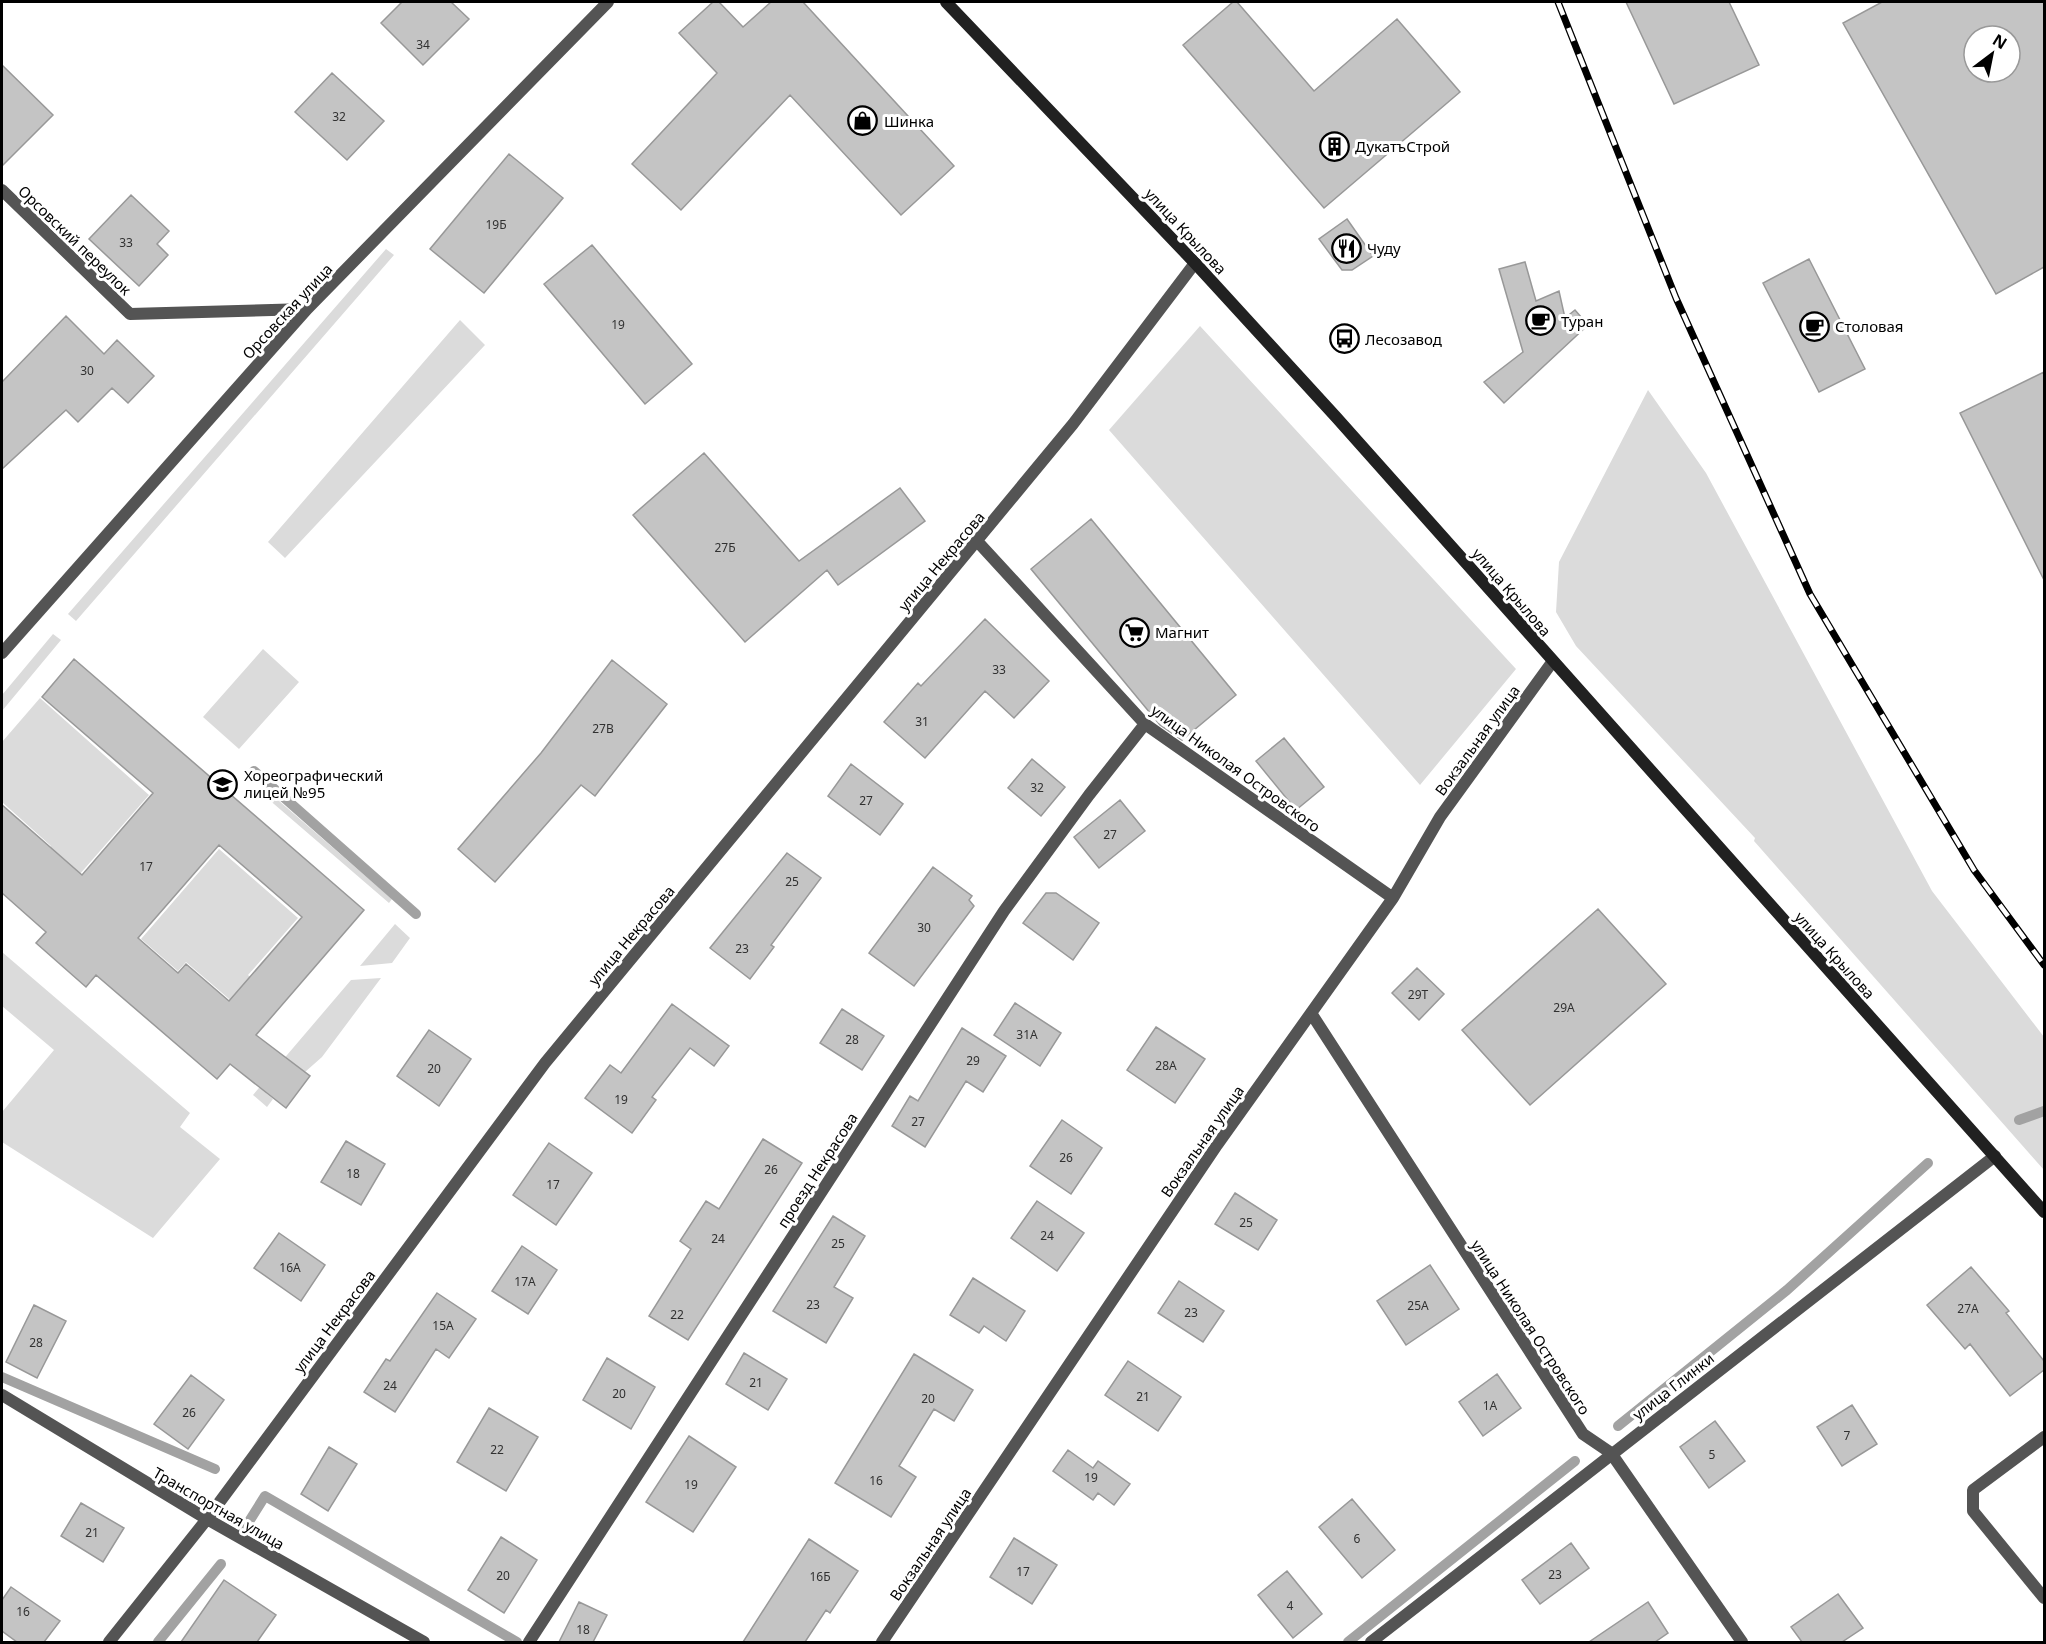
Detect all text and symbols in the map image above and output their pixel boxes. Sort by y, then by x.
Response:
north arrow [1962,24,2022,84]
text: N [1989,29,2011,54]
house number: 34 [416,36,430,53]
shop icon: Шинка [847,105,879,137]
house number: 32 [332,108,346,125]
place label: Шинка [884,111,934,131]
building icon: ДукатъСтрой [1318,130,1350,162]
place label: ДукатъСтрой [1355,136,1450,156]
street label: Орсовский переулок [14,181,136,299]
street label: улица Крылова [1141,184,1231,278]
house number: 19Б [485,216,507,233]
restaurant icon: Чуду [1330,232,1362,264]
house number: 33 [119,234,133,251]
place label: Чуду [1367,238,1401,258]
street label: Орсовская улица [238,259,336,363]
cafe icon: Туран [1524,305,1556,337]
cafe icon: Столовая [1798,310,1830,342]
place label: Туран [1561,311,1603,331]
house number: 19 [611,316,625,333]
place label: Столовая [1835,316,1904,336]
bus stop icon: Лесозавод [1328,323,1360,355]
place label: Лесозавод [1365,329,1442,349]
house number: 30 [80,362,94,379]
street label: улица Некрасова [893,507,989,615]
house number: 27Б [714,539,736,556]
street label: улица Крылова [1468,544,1556,640]
supermarket icon: Магнит [1118,616,1150,648]
place label: Магнит [1155,622,1209,642]
house number: 33 [992,661,1006,678]
street label: Вокзальная улица [1430,681,1524,799]
street label: улица Николая Островского [1147,700,1325,836]
house number: 31 [915,713,929,730]
house number: 27В [592,720,614,737]
place label: Хореографический лицей №95 [244,765,383,802]
school or university icon: Хореографический лицей №95 [207,768,239,800]
house number: 32 [1030,779,1044,796]
house number: 27 [859,792,873,809]
house number: 27 [1103,826,1117,843]
house number: 17 [139,858,153,875]
house number: 25 [785,873,799,890]
street label: улица Некрасова [583,881,679,989]
street label: улица Крылова [1790,907,1880,1003]
house number: 30 [917,919,931,936]
house number: 23 [735,940,749,957]
house number: 29Т [1408,986,1429,1003]
house number: 29А [1553,999,1575,1016]
house number: 31А [1016,1026,1038,1043]
house number: 28 [845,1031,859,1048]
house number: 29 [966,1052,980,1069]
house number: 28А [1155,1057,1177,1074]
house number: 20 [427,1060,441,1077]
street label: Вокзальная улица [1156,1081,1248,1201]
house number: 19 [614,1091,628,1108]
street label: проезд Некрасова [772,1109,862,1231]
house number: 27 [911,1113,925,1130]
house number: 26 [1059,1149,1073,1166]
house number: 26 [764,1161,778,1178]
house number: 18 [346,1165,360,1182]
house number: 17 [546,1176,560,1193]
house number: 25 [1239,1214,1253,1231]
house number: 24 [1040,1227,1054,1244]
house number: 24 [711,1230,725,1247]
house number: 25 [831,1235,845,1252]
street label: улица Николая Островского [1467,1236,1595,1418]
house number: 16А [279,1259,301,1276]
street label: улица Некрасова [289,1265,379,1377]
house number: 17А [514,1273,536,1290]
house number: 23 [806,1296,820,1313]
house number: 25А [1407,1297,1429,1314]
house number: 27А [1957,1300,1979,1317]
house number: 23 [1184,1304,1198,1321]
house number: 22 [670,1306,684,1323]
house number: 15А [432,1317,454,1334]
house number: 28 [29,1334,43,1351]
street label: улица Глинки [1628,1348,1718,1424]
house number: 21 [749,1374,763,1391]
house number: 24 [383,1377,397,1394]
house number: 20 [612,1385,626,1402]
house number: 21 [1136,1388,1150,1405]
house number: 20 [921,1390,935,1407]
house number: 1А [1483,1397,1498,1414]
house number: 26 [182,1404,196,1421]
house number: 7 [1844,1427,1851,1444]
house number: 22 [490,1441,504,1458]
house number: 5 [1709,1446,1716,1463]
street label: Транспортная улица [150,1462,288,1554]
house number: 19 [1084,1469,1098,1486]
house number: 16 [869,1472,883,1489]
house number: 19 [684,1476,698,1493]
street label: Вокзальная улица [885,1484,975,1604]
house number: 21 [85,1524,99,1541]
house number: 6 [1354,1530,1361,1547]
house number: 17 [1016,1563,1030,1580]
house number: 23 [1548,1566,1562,1583]
house number: 20 [496,1567,510,1584]
house number: 16Б [809,1568,831,1585]
house number: 4 [1287,1597,1294,1614]
house number: 16 [16,1603,30,1620]
house number: 18 [576,1621,590,1638]

